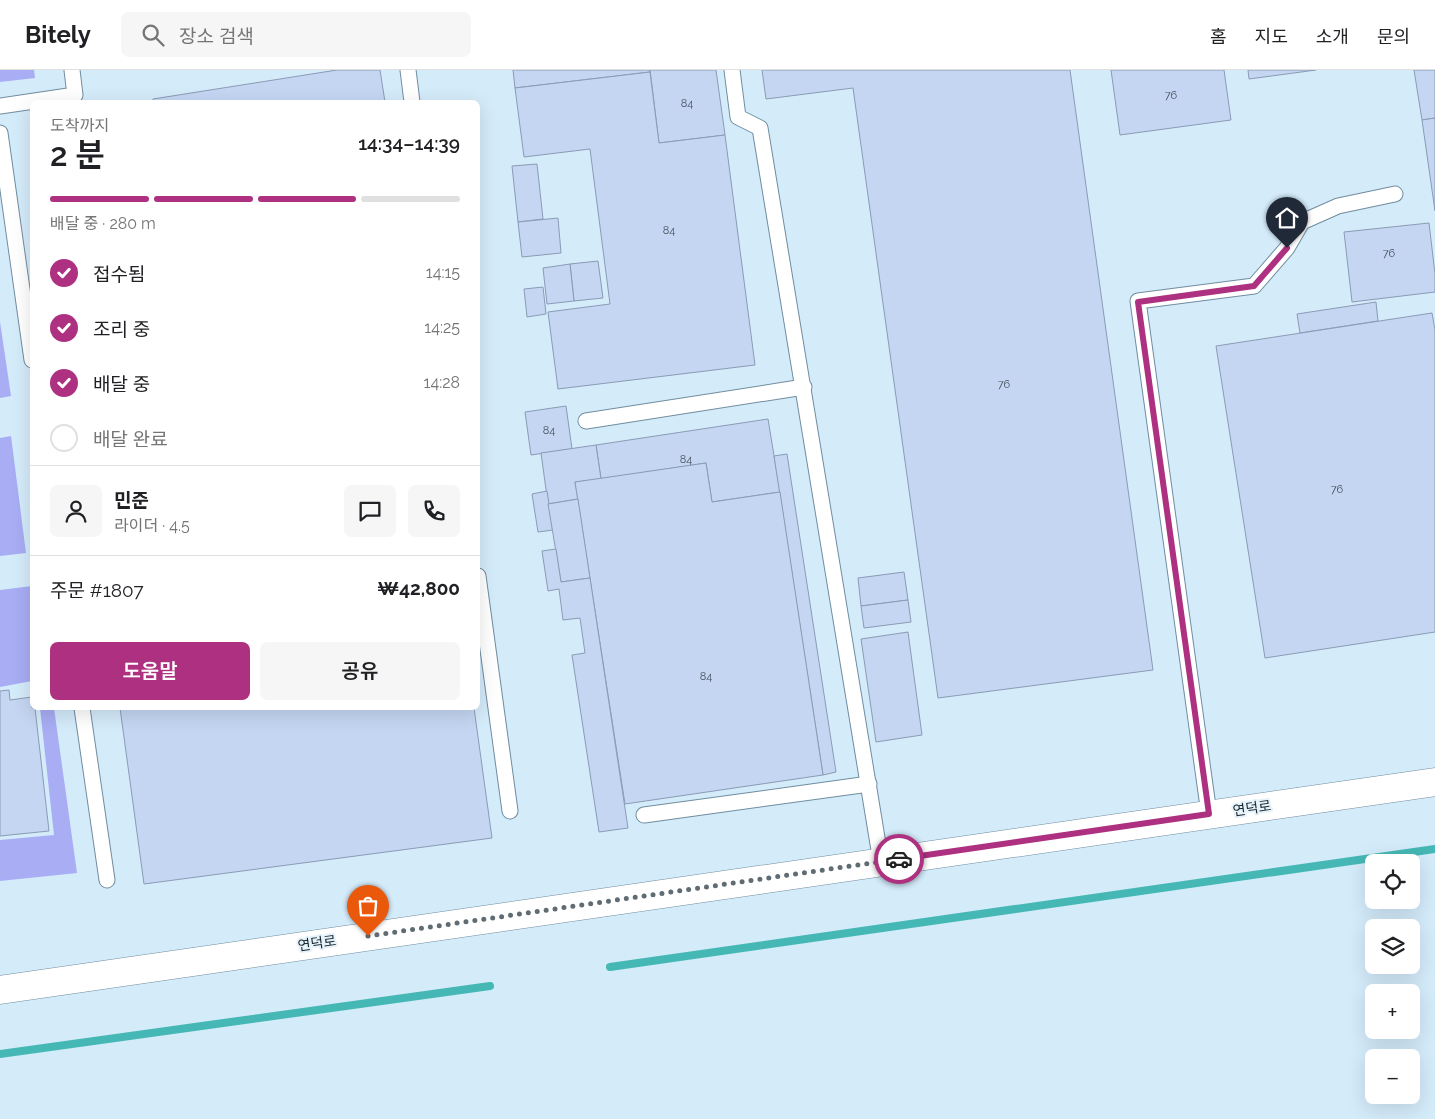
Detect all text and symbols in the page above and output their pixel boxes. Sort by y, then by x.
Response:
search box [121,12,471,57]
text: Bitely [25,20,91,49]
icon: search [139,21,167,49]
text: 장소 검색 [179,25,254,47]
text: 홈 [1210,26,1227,47]
text: 지도 [1255,26,1288,47]
text: 소개 [1316,26,1349,47]
text: 문의 [1377,26,1410,47]
house number: 76 [1165,89,1178,102]
house number: 84 [681,97,693,110]
text: 도착까지 [50,116,109,135]
text: 14:34–14:39 [358,132,460,154]
text: 2 분 [50,136,105,173]
pin [1266,197,1308,248]
icon: home [1273,204,1301,232]
text: 배달 중 · 280 m [50,214,156,233]
house number: 84 [663,224,675,237]
house number: 76 [1383,247,1396,260]
icon: check [50,259,78,287]
text: 접수됨 [93,263,145,285]
text: 14:15 [426,263,460,282]
icon: check [50,314,78,342]
text: 조리 중 [93,318,150,340]
text: 14:25 [424,318,460,337]
icon: check [50,369,78,397]
text: 배달 중 [93,373,150,395]
text: 14:28 [424,373,460,392]
house number: 76 [998,378,1011,391]
house number: 84 [543,424,555,437]
text: 배달 완료 [93,428,168,450]
house number: 84 [680,453,692,466]
house number: 76 [1331,483,1344,496]
button: person [50,485,102,537]
button: chat [344,485,396,537]
button: phone [408,485,460,537]
text: 민준 [114,489,149,511]
text: 라이더 · 4.5 [114,516,190,535]
text: ₩42,800 [377,577,460,599]
text: 주문 #1807 [50,579,144,601]
button: 도움말 [50,642,250,700]
button: 공유 [260,642,460,700]
house number: 84 [700,670,712,683]
street label: 연덕로 [1232,797,1272,819]
courier [874,834,924,884]
icon: car [885,845,913,873]
map controls [1365,854,1420,1104]
button: locate [1365,854,1420,909]
pin [347,885,389,936]
icon: bag [354,892,382,920]
button: layers [1365,919,1420,974]
street label: 연덕로 [297,932,337,954]
button: + [1365,984,1420,1039]
button: − [1365,1049,1420,1104]

